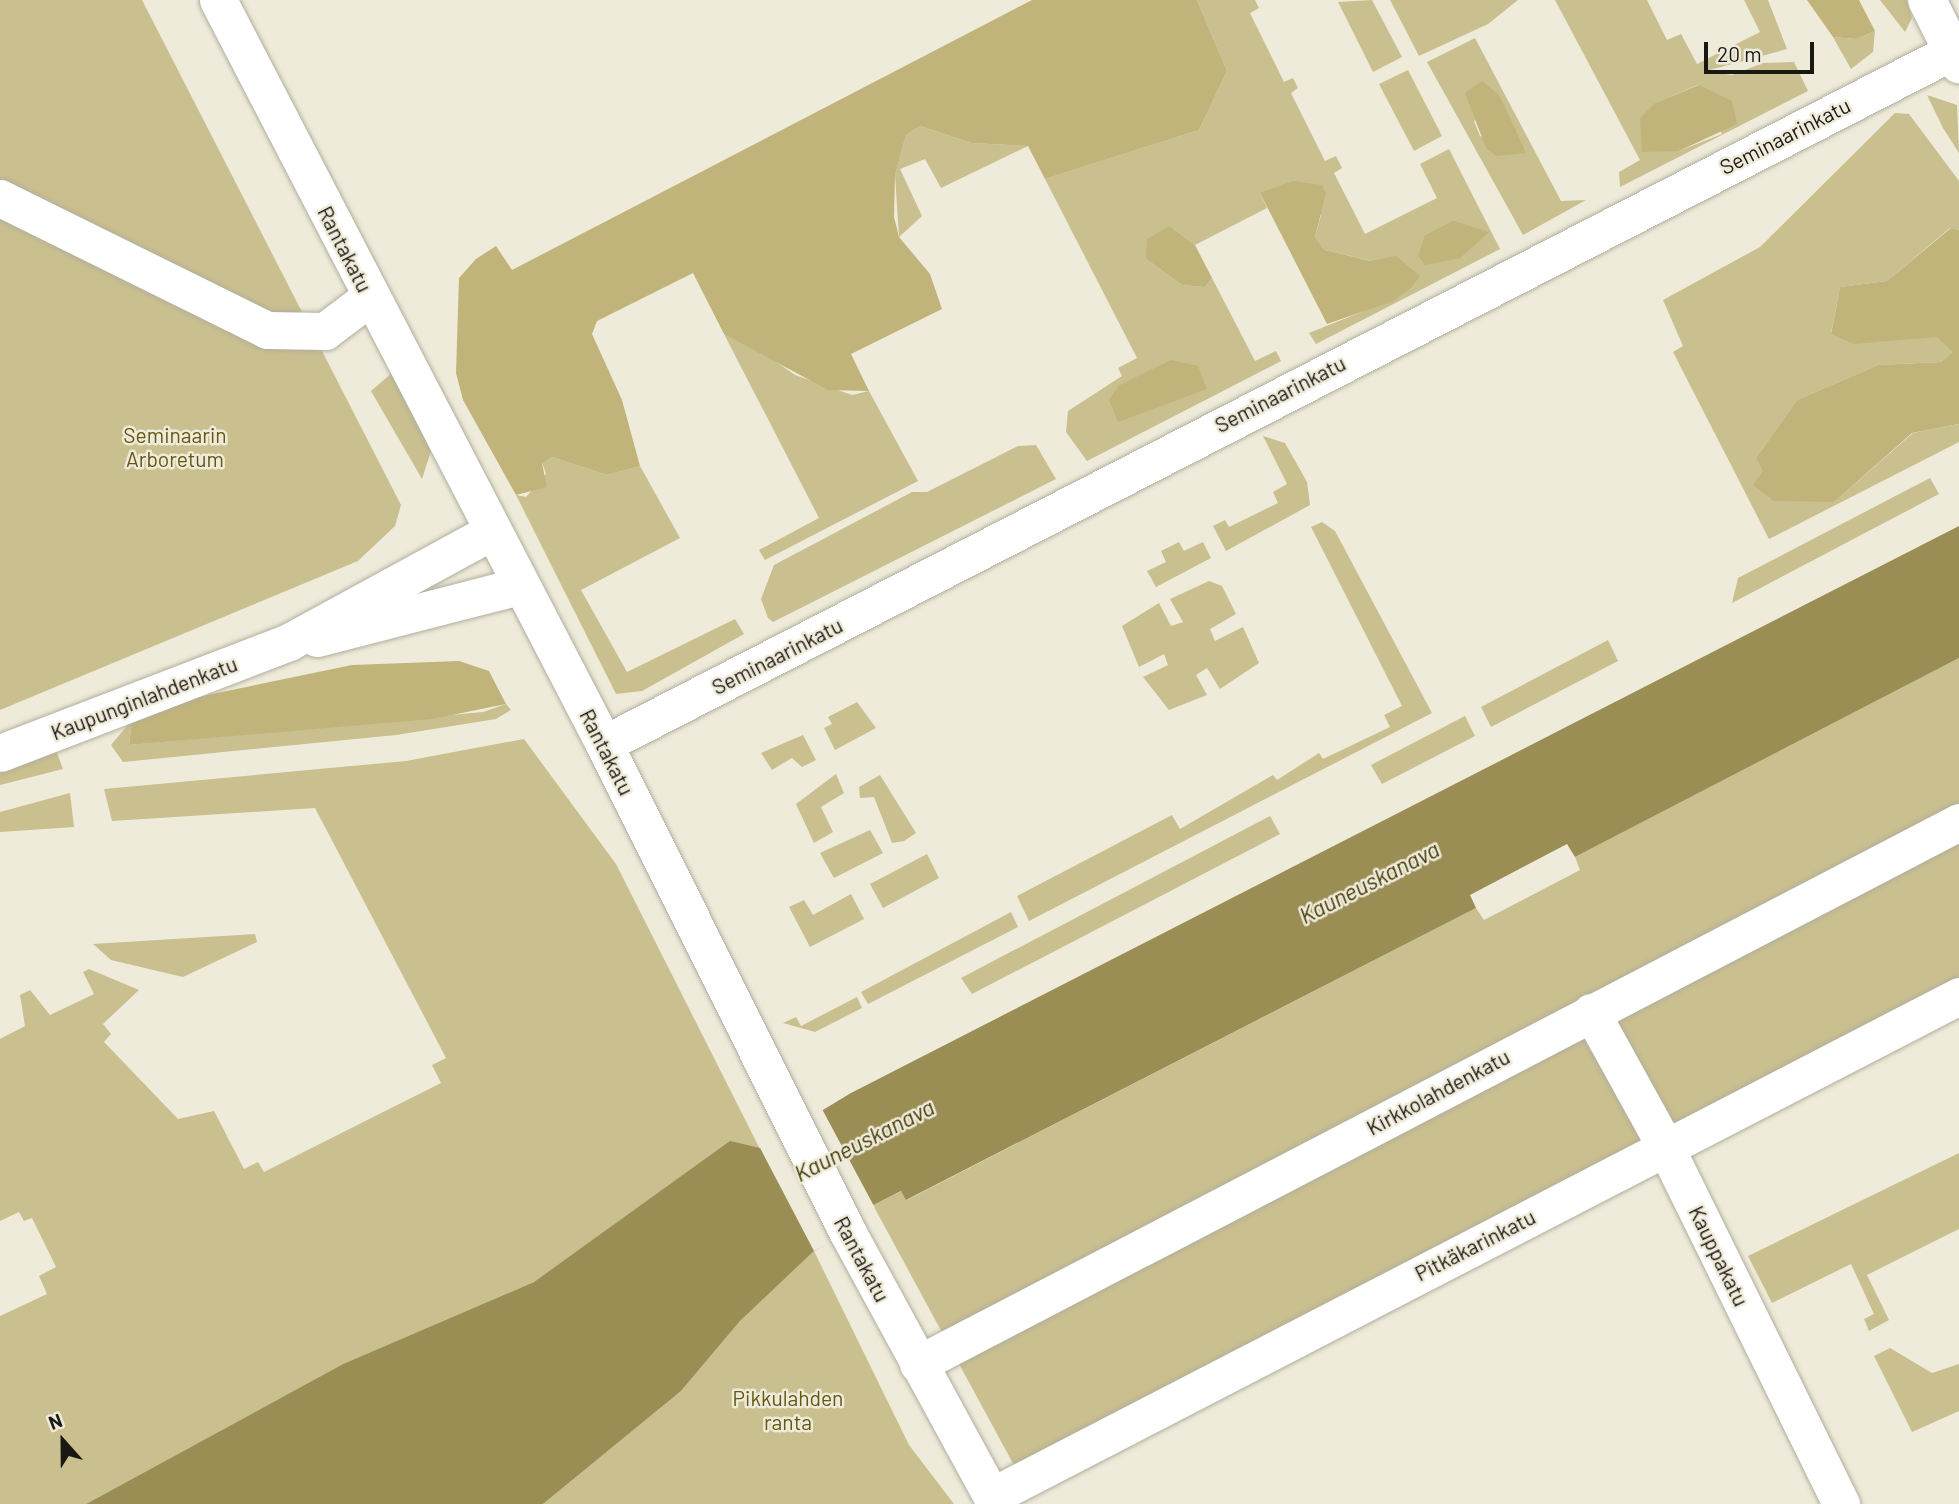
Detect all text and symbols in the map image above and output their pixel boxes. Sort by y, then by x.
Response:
scale bar [1707,28,1817,72]
text: 20 m [1717,41,1762,66]
street label: Seminaarinkatu [1716,92,1854,180]
street label: Rantakatu [313,202,377,296]
street label: Seminaarinkatu [1211,350,1349,438]
park label: Seminaarin Arboretum [123,422,227,472]
street label: Seminaarinkatu [708,612,846,700]
street label: Kaupunginlahdenkatu [47,651,241,745]
street label: Rantakatu [575,705,639,799]
water label: Kauneuskanava [1294,835,1444,929]
street label: Kirkkolahdenkatu [1362,1044,1514,1140]
water label: Kauneuskanava [789,1093,939,1187]
street label: Kauppakatu [1684,1202,1754,1310]
street label: Pitkäkarinkatu [1411,1204,1539,1286]
street label: Rantakatu [829,1212,895,1306]
park label: Pikkulahden ranta [733,1385,843,1435]
north arrow [28,1406,98,1476]
text: N [45,1408,65,1434]

